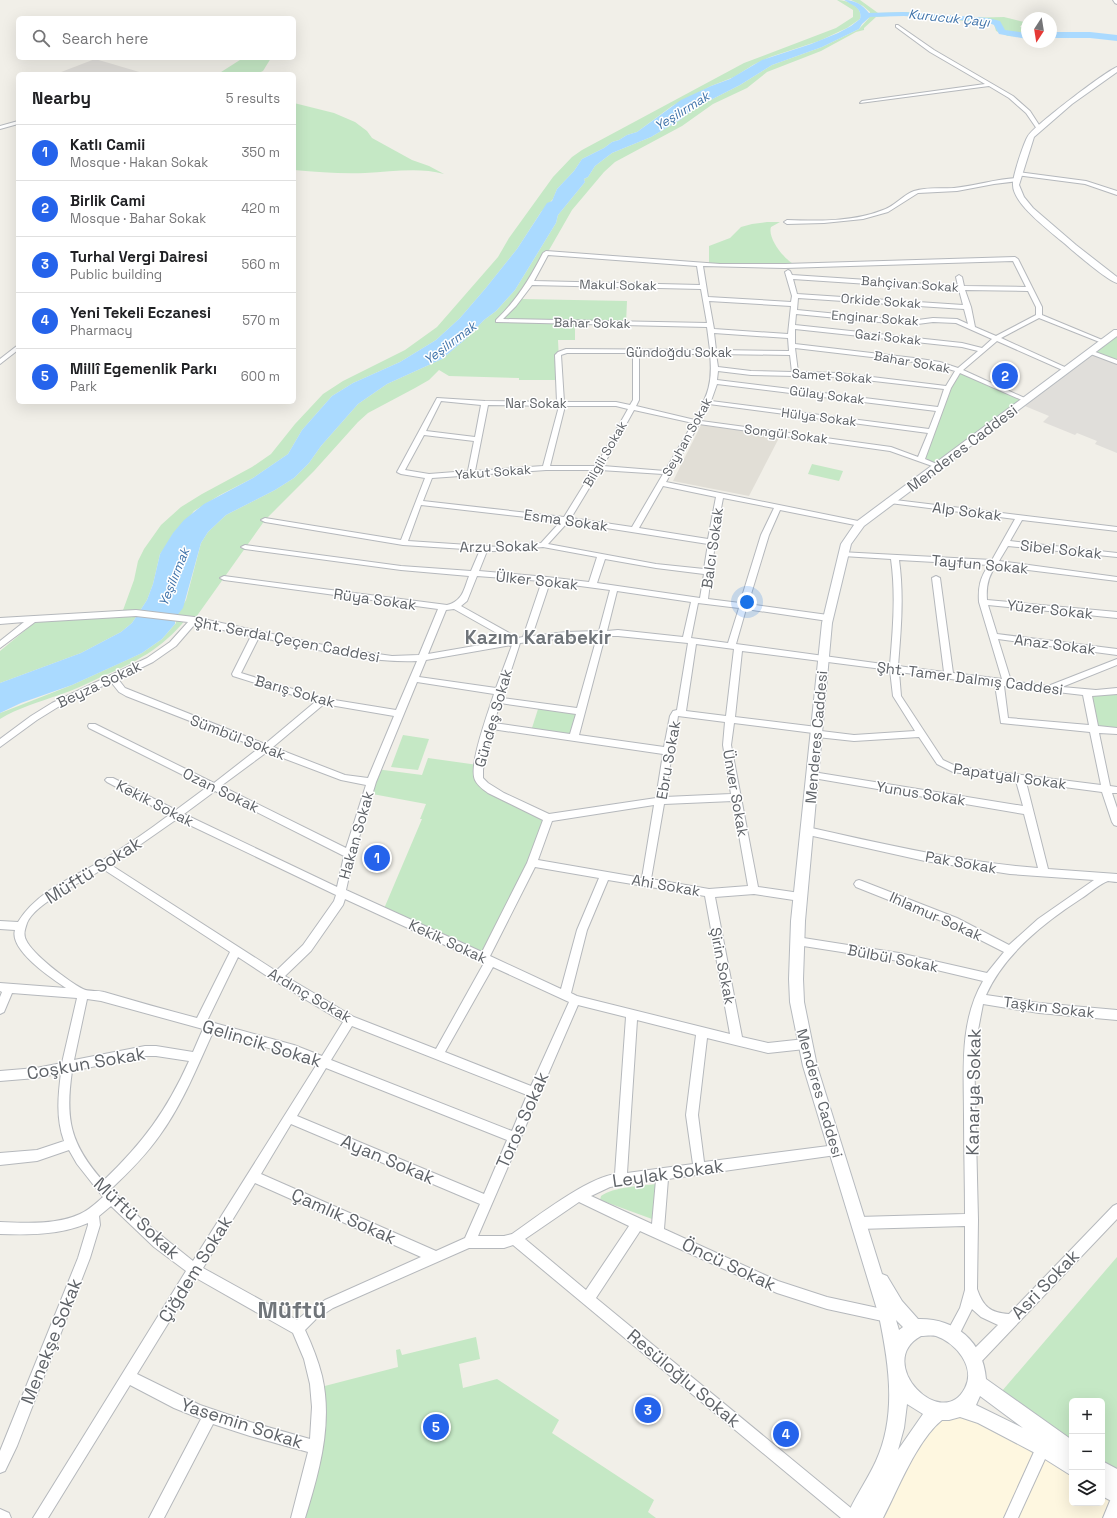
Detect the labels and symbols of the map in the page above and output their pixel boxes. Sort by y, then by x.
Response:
water label: Kurucuk Çayı [908,5,991,31]
north arrow [1021,12,1057,48]
water label: Yeşilırmak [651,86,714,134]
street label: Bahçivan Sokak [861,272,959,296]
street label: Makul Sokak [579,276,657,294]
street label: Orkide Sokak [840,290,922,312]
street label: Enginar Sokak [831,306,919,330]
street label: Bahar Sokak [553,314,631,332]
water label: Yeşilırmak [420,317,481,368]
street label: Gazi Sokak [854,325,922,349]
street label: Gündoğdu Sokak [626,344,732,361]
street label: Bahar Sokak [873,347,951,377]
pin: 2 [992,361,1018,391]
street label: Samet Sokak [791,365,873,387]
street label: Gülay Sokak [788,382,866,408]
street label: Nar Sokak [505,395,567,412]
street label: Seyhan Sokak [658,395,716,479]
street label: Menderes Caddesi [903,400,1021,496]
street label: Hülya Sokak [780,404,858,430]
street label: Bilgili Sokak [579,418,631,490]
street label: Songül Sokak [743,420,829,448]
street label: Yakut Sokak [455,461,531,483]
street label: Alp Sokak [931,497,1003,525]
street label: Esma Sokak [523,505,609,535]
street label: Balcı Sokak [697,506,727,590]
street label: Sibel Sokak [1019,535,1103,563]
street label: Arzu Sokak [459,536,539,556]
water label: Yeşilırmak [155,543,194,609]
street label: Tayfun Sokak [931,550,1029,578]
street label: Ülker Sokak [495,566,579,594]
street label: Rüya Sokak [332,584,418,614]
your location [737,592,757,612]
street label: Yüzer Sokak [1006,595,1094,623]
street label: Şht. Serdal Çeçen Caddesi [193,612,381,666]
district label: Kazım Karabekir [465,625,611,650]
street label: Anaz Sokak [1013,630,1097,658]
street label: Beyza Sokak [54,656,144,712]
street label: Şht. Tamer Dalmış Caddesi [876,657,1064,699]
street label: Gündeş Sokak [470,667,516,769]
street label: Barış Sokak [253,670,337,712]
street label: Menderes Caddesi [801,670,831,804]
street label: Sümbül Sokak [188,710,288,764]
street label: Ebru Sokak [652,719,684,801]
street label: Ünver Sokak [719,748,753,838]
street label: Papatyalı Sokak [952,759,1068,793]
street label: Ozan Sokak [180,763,262,817]
street label: Kekik Sokak [113,775,197,831]
street label: Yunus Sokak [875,777,967,809]
street label: Hakan Sokak [334,789,378,881]
street label: Müftü Sokak [40,831,146,909]
pin: 1 [364,843,390,873]
street label: Pak Sokak [924,846,998,878]
street label: Ahi Sokak [630,870,702,900]
street label: Ihlamur Sokak [887,887,985,945]
street label: Kekik Sokak [406,915,490,967]
street label: Şirin Sokak [706,926,740,1006]
street label: Bülbül Sokak [846,940,940,976]
street label: Ardınç Sokak [265,963,355,1027]
street label: Taşkın Sokak [1002,992,1096,1022]
street label: Gelincik Sokak [200,1014,325,1072]
street label: Menderes Caddesi [792,1026,848,1160]
street label: Kanarya Sokak [960,1028,986,1156]
street label: Coşkun Sokak [25,1041,147,1085]
street label: Toros Sokak [490,1068,554,1172]
street label: Ayan Sokak [337,1129,439,1189]
street label: Leylak Sokak [611,1154,725,1192]
street label: Müftü Sokak [89,1172,185,1264]
street label: Çamlık Sokak [288,1183,400,1249]
street label: Çiğdem Sokak [153,1211,237,1327]
street label: Öncü Sokak [678,1232,780,1296]
street label: Asri Sokak [1006,1244,1084,1324]
street label: Menekşe Sokak [15,1274,87,1407]
district label: Müftü [258,1295,326,1325]
street label: Resüloğlu Sokak [622,1324,746,1432]
street label: Yasemin Sokak [178,1392,306,1454]
pin: 3 [635,1395,661,1425]
pin: 5 [423,1412,449,1442]
pin: 4 [773,1419,799,1449]

